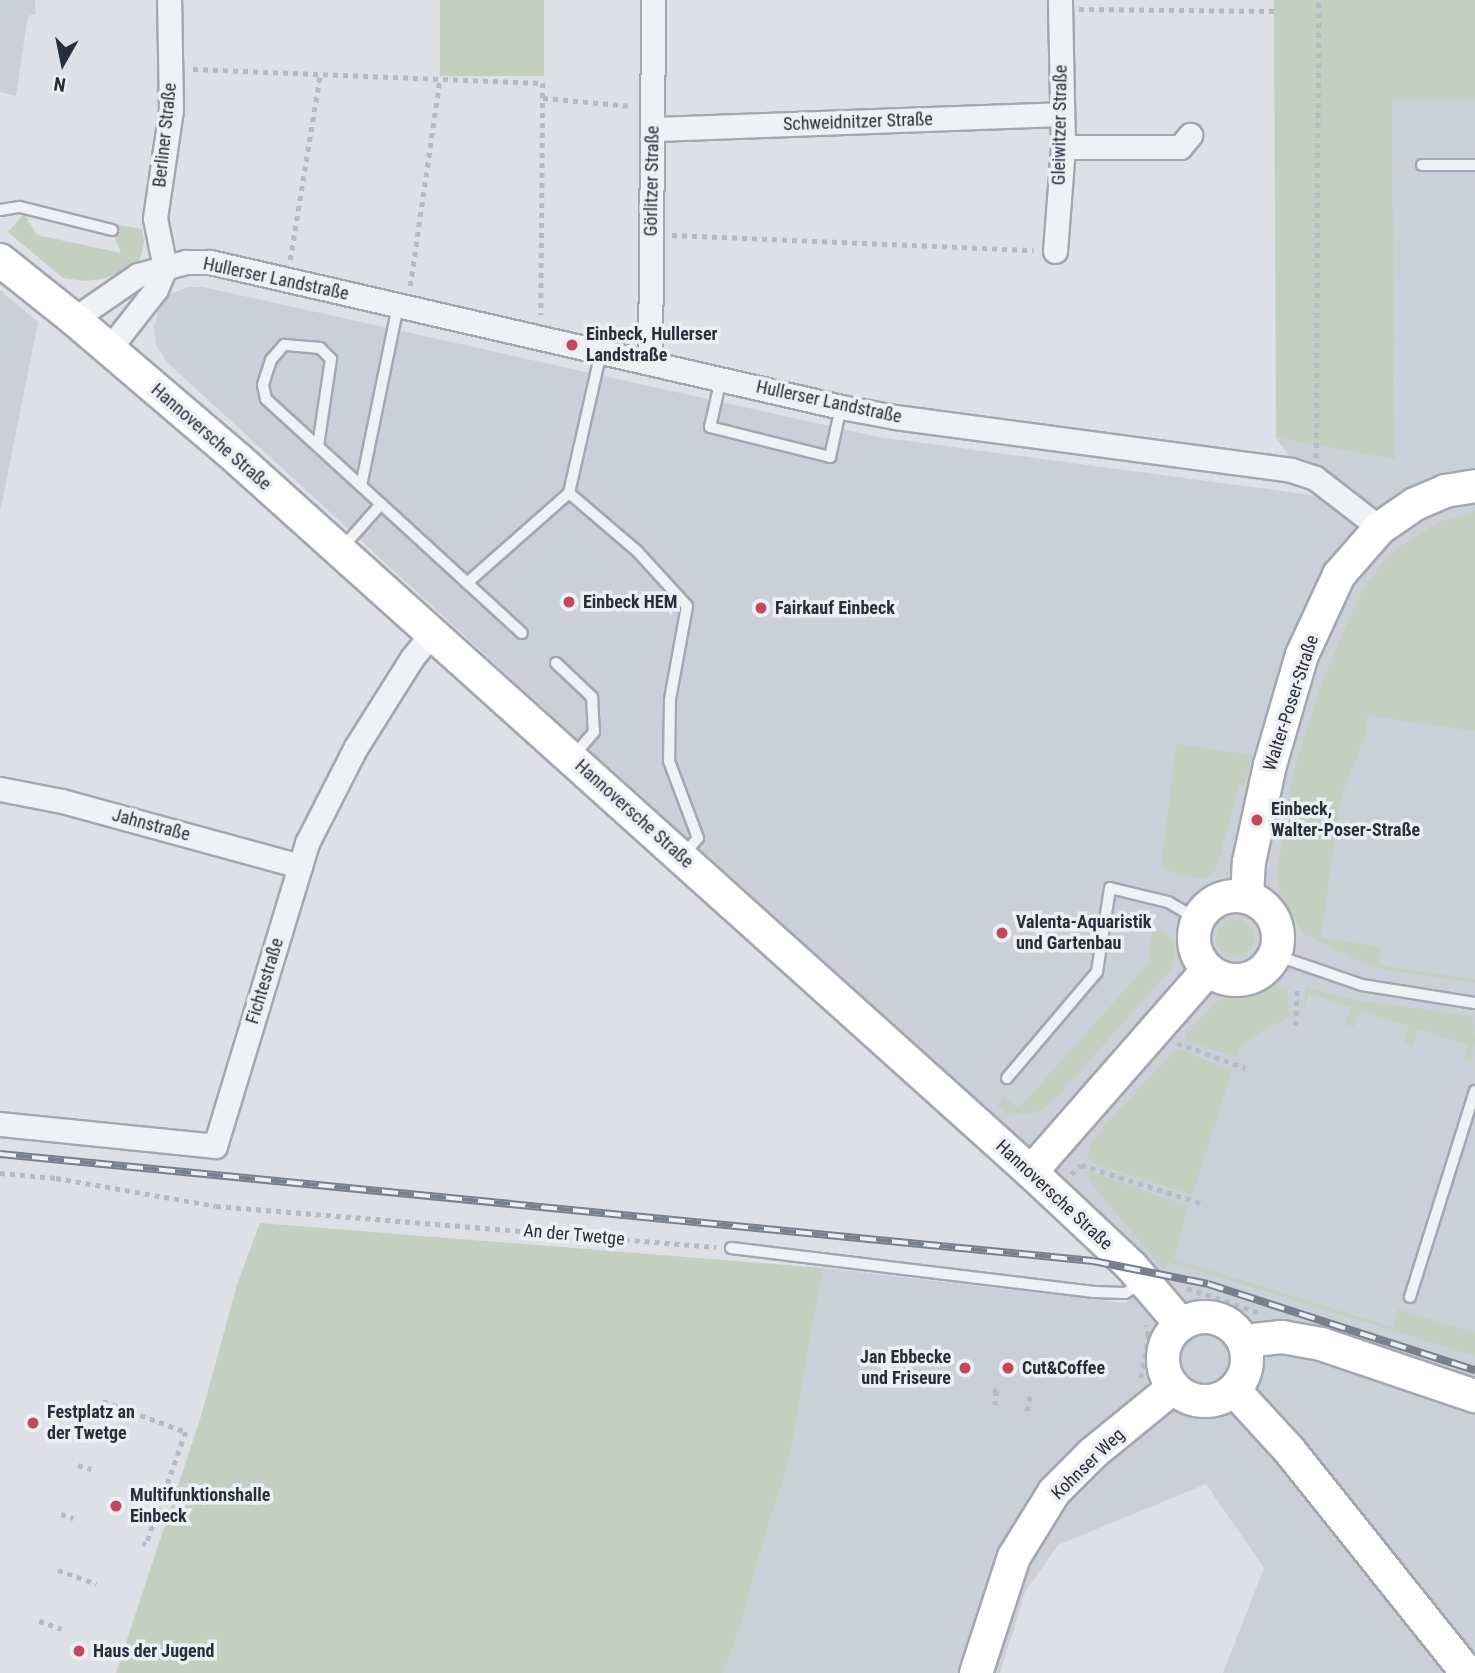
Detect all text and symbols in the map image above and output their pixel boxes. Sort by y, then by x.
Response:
north arrow [28,28,98,98]
street label: Gleiwitzer Straße [1048,65,1072,185]
text: N [52,72,67,97]
street label: Berliner Straße [149,82,181,188]
street label: Schweidnitzer Straße [783,109,933,135]
street label: Görlitzer Straße [640,125,664,237]
street label: Hullerser Landstraße [201,253,351,305]
place label: Einbeck, Hullerser Landstraße [586,324,717,366]
marker: Einbeck, Hullerser Landstraße [564,337,580,353]
street label: Hullerser Landstraße [754,376,904,428]
street label: Hannoversche Straße [147,379,275,495]
place label: Einbeck HEM [583,591,677,613]
marker: Einbeck HEM [561,594,577,610]
place label: Fairkauf Einbeck [775,597,895,619]
marker: Fairkauf Einbeck [753,600,769,616]
street label: Walter-Poser-Straße [1259,632,1323,774]
street label: Hannoversche Straße [570,755,698,873]
place label: Einbeck, Walter-Poser-Straße [1271,799,1420,842]
street label: Jahnstraße [110,804,192,846]
marker: Einbeck, Walter-Poser-Straße [1249,812,1265,828]
place label: Valenta-Aquaristik und Gartenbau [1016,912,1151,954]
marker: Valenta-Aquaristik und Gartenbau [994,925,1010,941]
street label: Fichtestraße [242,935,288,1027]
street label: Hannoversche Straße [991,1135,1117,1255]
street label: An der Twetge [522,1220,626,1250]
place label: Jan Ebbecke und Friseure [860,1347,951,1390]
place label: Cut&Coffee [1022,1357,1105,1379]
marker: Jan Ebbecke und Friseure [957,1360,973,1376]
marker: Cut&Coffee [1000,1360,1016,1376]
place label: Festplatz an der Twetge [47,1402,135,1444]
marker: Festplatz an der Twetge [25,1415,41,1431]
street label: Kohnser Weg [1047,1424,1129,1504]
place label: Multifunktionshalle Einbeck [130,1485,270,1528]
marker: Multifunktionshalle Einbeck [108,1498,124,1514]
place label: Haus der Jugend [93,1640,214,1662]
marker: Haus der Jugend [71,1643,87,1659]

